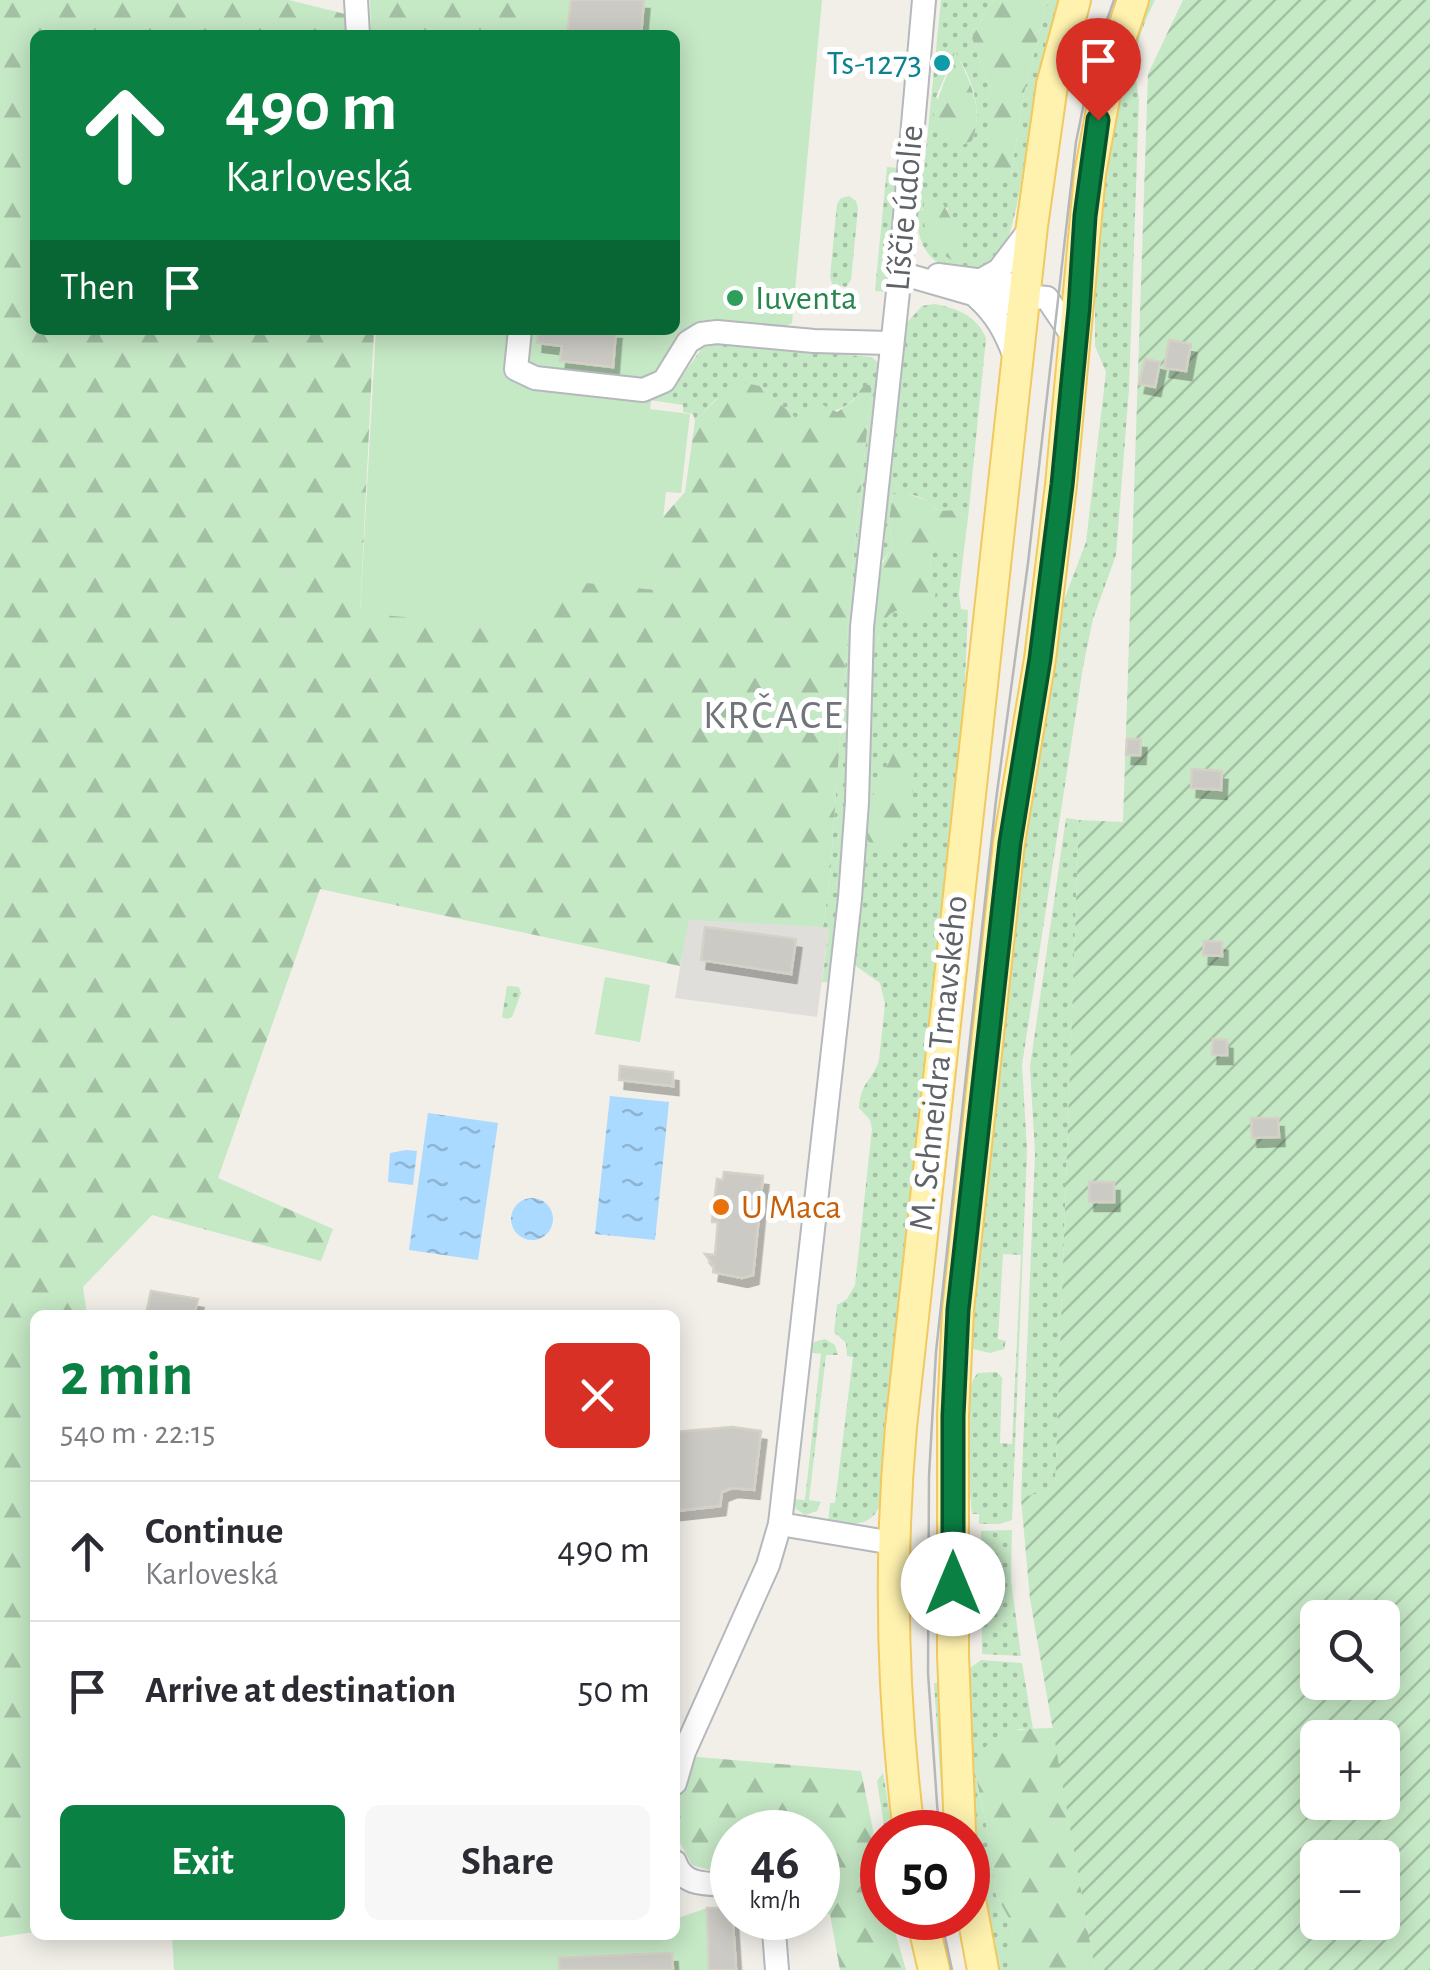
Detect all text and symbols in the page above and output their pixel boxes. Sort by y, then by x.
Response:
pin [1056,18,1141,121]
icon: arrive [1071,33,1126,88]
place label: Ts-1273 [826,46,922,81]
marker: Ts-1273 [931,52,953,74]
icon: ahead [60,70,190,200]
text: 490 m [225,73,398,143]
street label: Líščie údolie [880,124,930,292]
text: Karloveská [225,155,413,200]
icon: arrive [155,260,210,315]
text: Then [60,269,135,307]
place label: Iuventa [755,281,857,316]
marker: Iuventa [724,287,746,309]
district label: KRČACE [703,693,845,736]
street label: M. Schneidra Trnavského [904,894,974,1232]
place label: U Maca [741,1190,841,1225]
marker: U Maca [710,1196,732,1218]
button: close [545,1343,650,1448]
text: 2 min [60,1346,193,1406]
text: 540 m · 22:15 [60,1417,215,1449]
text: Continue [145,1513,283,1551]
icon: ahead [60,1524,115,1579]
text: 490 m [557,1532,650,1570]
position arrow [901,1532,1005,1636]
text: Karloveská [145,1558,279,1590]
map controls [1300,1600,1400,1940]
button: search [1300,1600,1400,1700]
icon: arrive [60,1664,115,1719]
text: Arrive at destination [145,1672,456,1710]
text: 50 m [577,1672,650,1710]
button: + [1300,1720,1400,1820]
button: Exit [60,1805,345,1920]
button: Share [365,1805,650,1920]
speed limit sign: 50 [860,1810,990,1940]
text: 46 [750,1838,800,1888]
button: − [1300,1840,1400,1940]
text: km/h [749,1888,801,1913]

